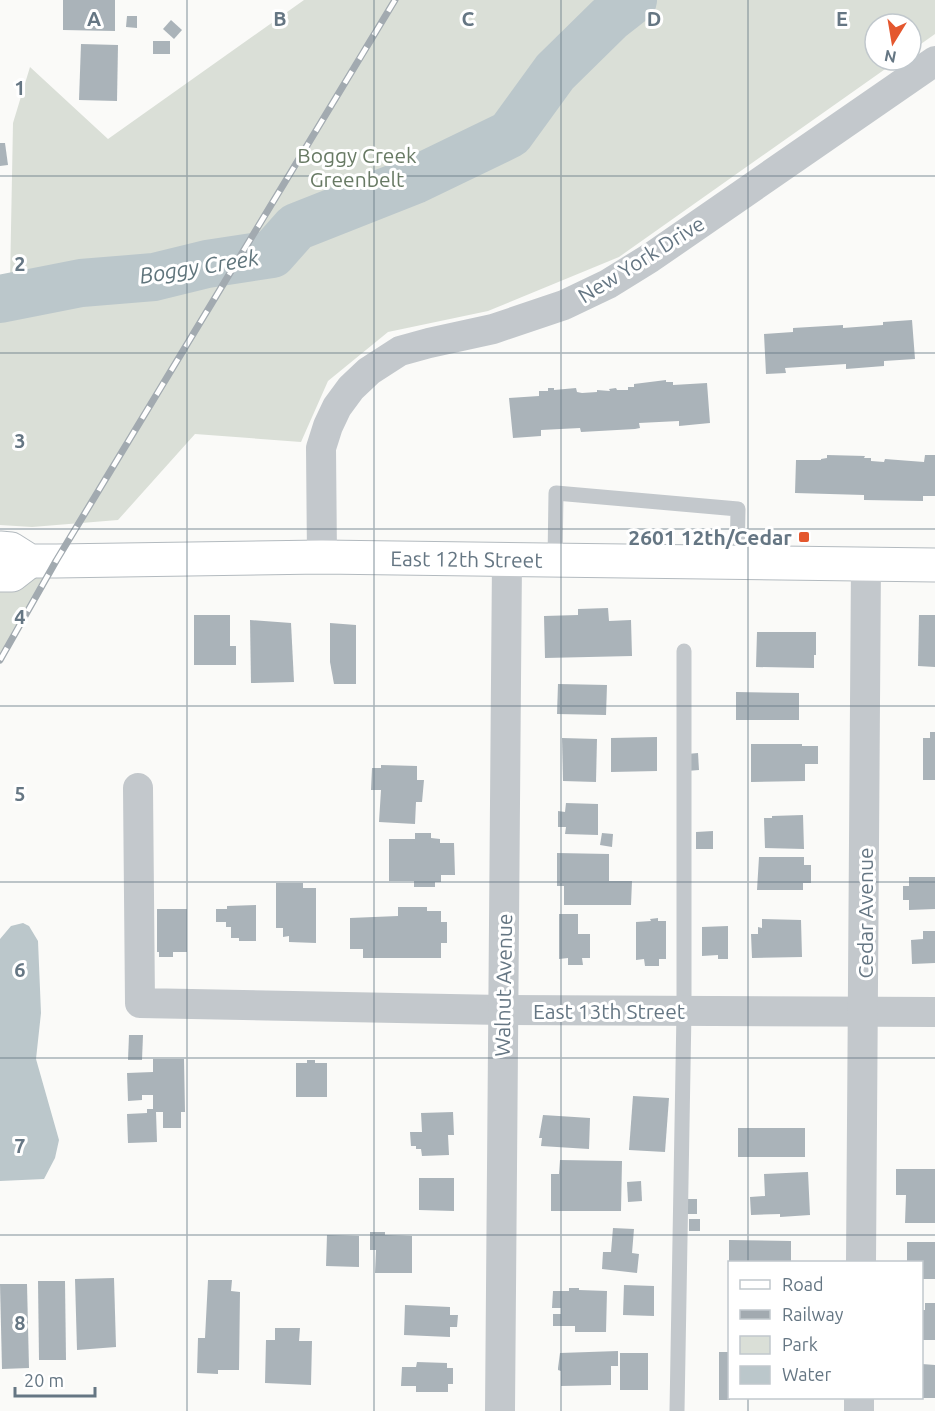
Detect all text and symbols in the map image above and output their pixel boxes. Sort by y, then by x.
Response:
text: A [87,7,101,30]
text: B [273,7,287,30]
text: C [462,7,475,30]
text: D [647,7,661,30]
text: E [836,7,848,30]
north arrow [863,12,923,72]
text: N [883,47,898,67]
text: 1 [14,76,26,99]
park label: Boggy Creek Greenbelt [297,143,417,191]
street label: New York Drive [573,211,709,307]
water label: Boggy Creek [138,244,261,288]
text: 2 [14,252,26,275]
text: 3 [14,429,26,452]
place label: 2601 12th/Cedar [628,525,792,549]
marker: 2601 12th/Cedar [797,530,811,544]
street label: East 12th Street [390,546,543,572]
text: 4 [14,605,26,628]
text: 5 [14,782,26,805]
street label: Cedar Avenue [853,847,877,979]
street label: Walnut Avenue [490,913,516,1057]
text: 6 [14,958,26,981]
street label: East 13th Street [533,999,685,1023]
text: 7 [14,1134,26,1157]
legend [728,1261,923,1399]
text: Road [782,1274,824,1294]
text: Railway [782,1304,844,1324]
text: 8 [14,1311,26,1334]
text: Park [782,1334,818,1354]
scale bar [15,1360,94,1398]
text: Water [782,1364,832,1384]
text: 20 m [24,1370,64,1390]

